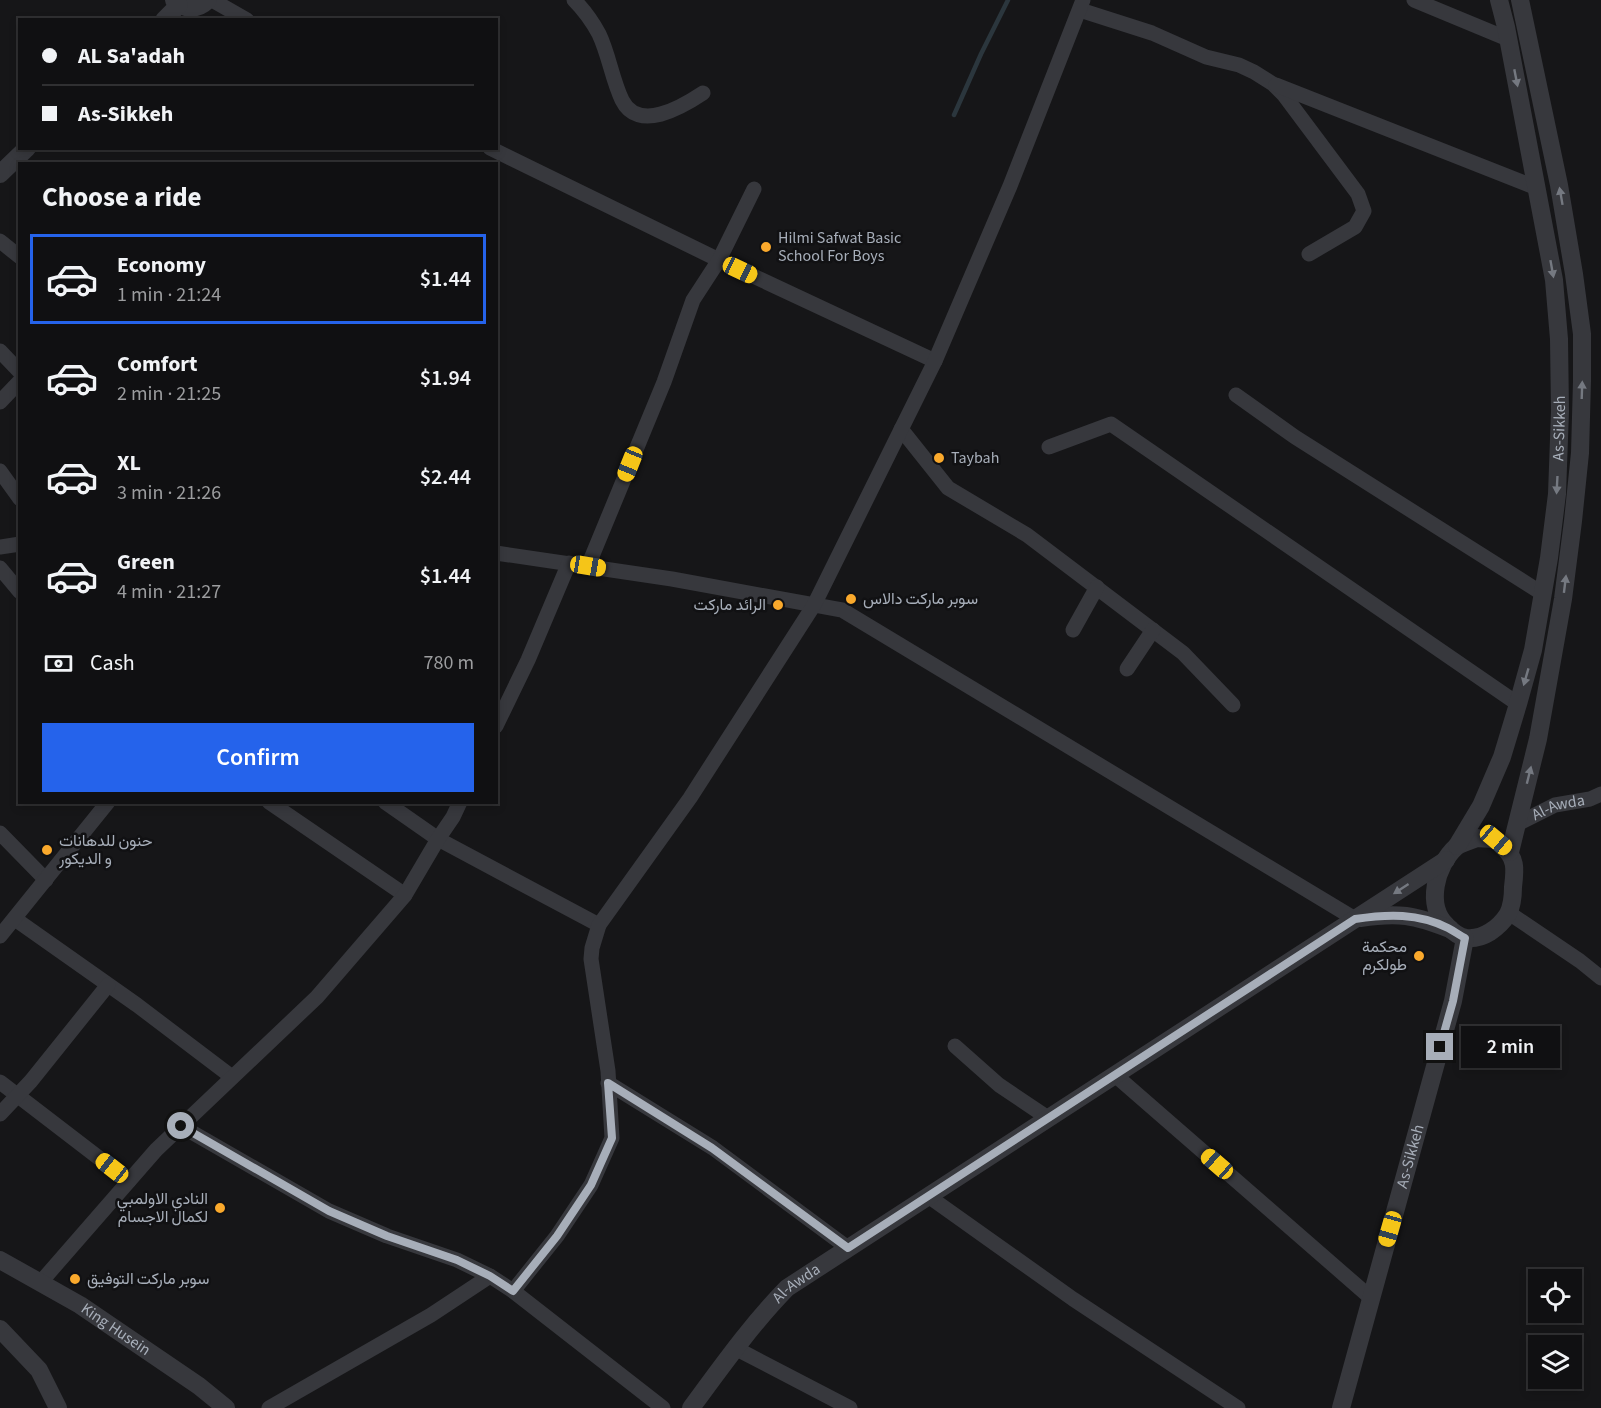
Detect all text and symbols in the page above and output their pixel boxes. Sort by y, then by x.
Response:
text: AL Sa'adah [78,40,185,72]
one-way arrow [1512,68,1521,87]
text: As-Sikkeh [78,98,173,130]
text: Choose a ride [42,178,202,217]
one-way arrow [1556,186,1565,205]
place label: Hilmi Safwat Basic School For Boys [778,227,901,267]
marker: Hilmi Safwat Basic School For Boys [759,240,773,254]
text: Economy [117,249,206,281]
icon: car [45,252,99,306]
car [720,254,760,286]
one-way arrow [1548,260,1557,279]
text: $1.44 [420,263,471,295]
text: 1 min · 21:24 [117,281,221,309]
text: Comfort [117,348,198,380]
icon: car [45,351,99,405]
text: $1.94 [420,362,471,394]
text: 2 min · 21:25 [117,380,221,408]
one-way arrow [1577,380,1586,399]
street label: As-Sikkeh [1547,395,1571,461]
car [615,444,645,484]
text: XL [117,447,141,479]
place label: Taybah [951,447,999,469]
icon: car [45,450,99,504]
marker: Taybah [932,451,946,465]
text: $2.44 [420,461,471,493]
one-way arrow [1553,475,1562,494]
text: 3 min · 21:26 [117,479,221,507]
text: Green [117,546,175,578]
icon: car [45,549,99,603]
car [569,554,607,578]
text: $1.44 [420,560,471,592]
one-way arrow [1560,574,1569,593]
text: 4 min · 21:27 [117,578,221,606]
place label: سوبر ماركت دالاس [863,588,978,610]
marker: سوبر ماركت دالاس [844,592,858,606]
place label: الرائد ماركت [694,594,766,616]
marker: الرائد ماركت [771,598,785,612]
icon: cash [42,647,75,680]
text: Cash [90,647,135,679]
text: 780 m [424,649,474,677]
one-way arrow [1521,668,1530,686]
button: Confirm [42,723,474,792]
one-way arrow [1525,766,1535,784]
street label: Al-Awda [1528,789,1586,826]
car [1476,822,1516,858]
place label: حنون للدهانات و الديكور [58,830,153,870]
marker: حنون للدهانات و الديكور [40,843,54,857]
one-way arrow [1392,884,1409,895]
place label: محكمة طولكرم [1362,936,1407,976]
marker: محكمة طولكرم [1412,949,1426,963]
callout: 2 min [1461,1026,1560,1068]
route end [1426,1033,1453,1060]
text: 2 min [1487,1033,1534,1061]
route start [167,1112,194,1139]
street label: As-Sikkeh [1391,1122,1430,1191]
car [1198,1145,1236,1183]
car [92,1150,132,1186]
place label: النادي الاولمبي لكمال الاجسام [117,1188,208,1228]
marker: النادي الاولمبي لكمال الاجسام [213,1201,227,1215]
car [1376,1209,1404,1249]
street label: Al-Awda [767,1258,825,1308]
place label: سوبر ماركت التوفيق [87,1268,209,1290]
map controls [1528,1269,1582,1389]
button: locate [1528,1269,1582,1323]
marker: سوبر ماركت التوفيق [68,1272,82,1286]
street label: King Husein [77,1298,155,1361]
button: layers [1528,1335,1582,1389]

